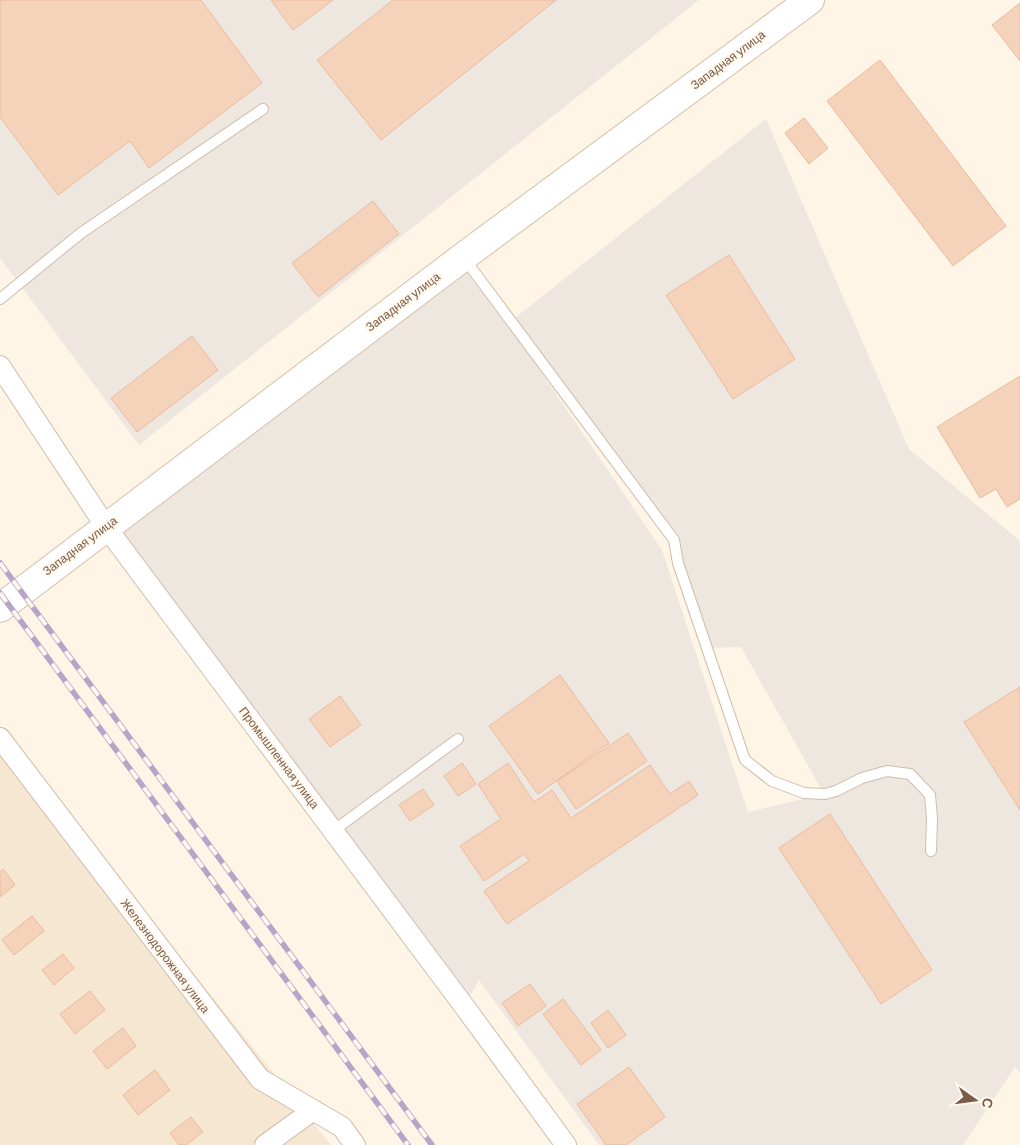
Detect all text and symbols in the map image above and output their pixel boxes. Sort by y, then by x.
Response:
street label: Западная улица [688,27,768,92]
street label: Западная улица [363,269,443,334]
street label: Западная улица [40,513,120,578]
street label: Промышленная улица [236,704,323,812]
street label: Железнодорожная улица [118,896,213,1016]
north arrow [950,1075,1000,1125]
text: С [979,1096,998,1110]

